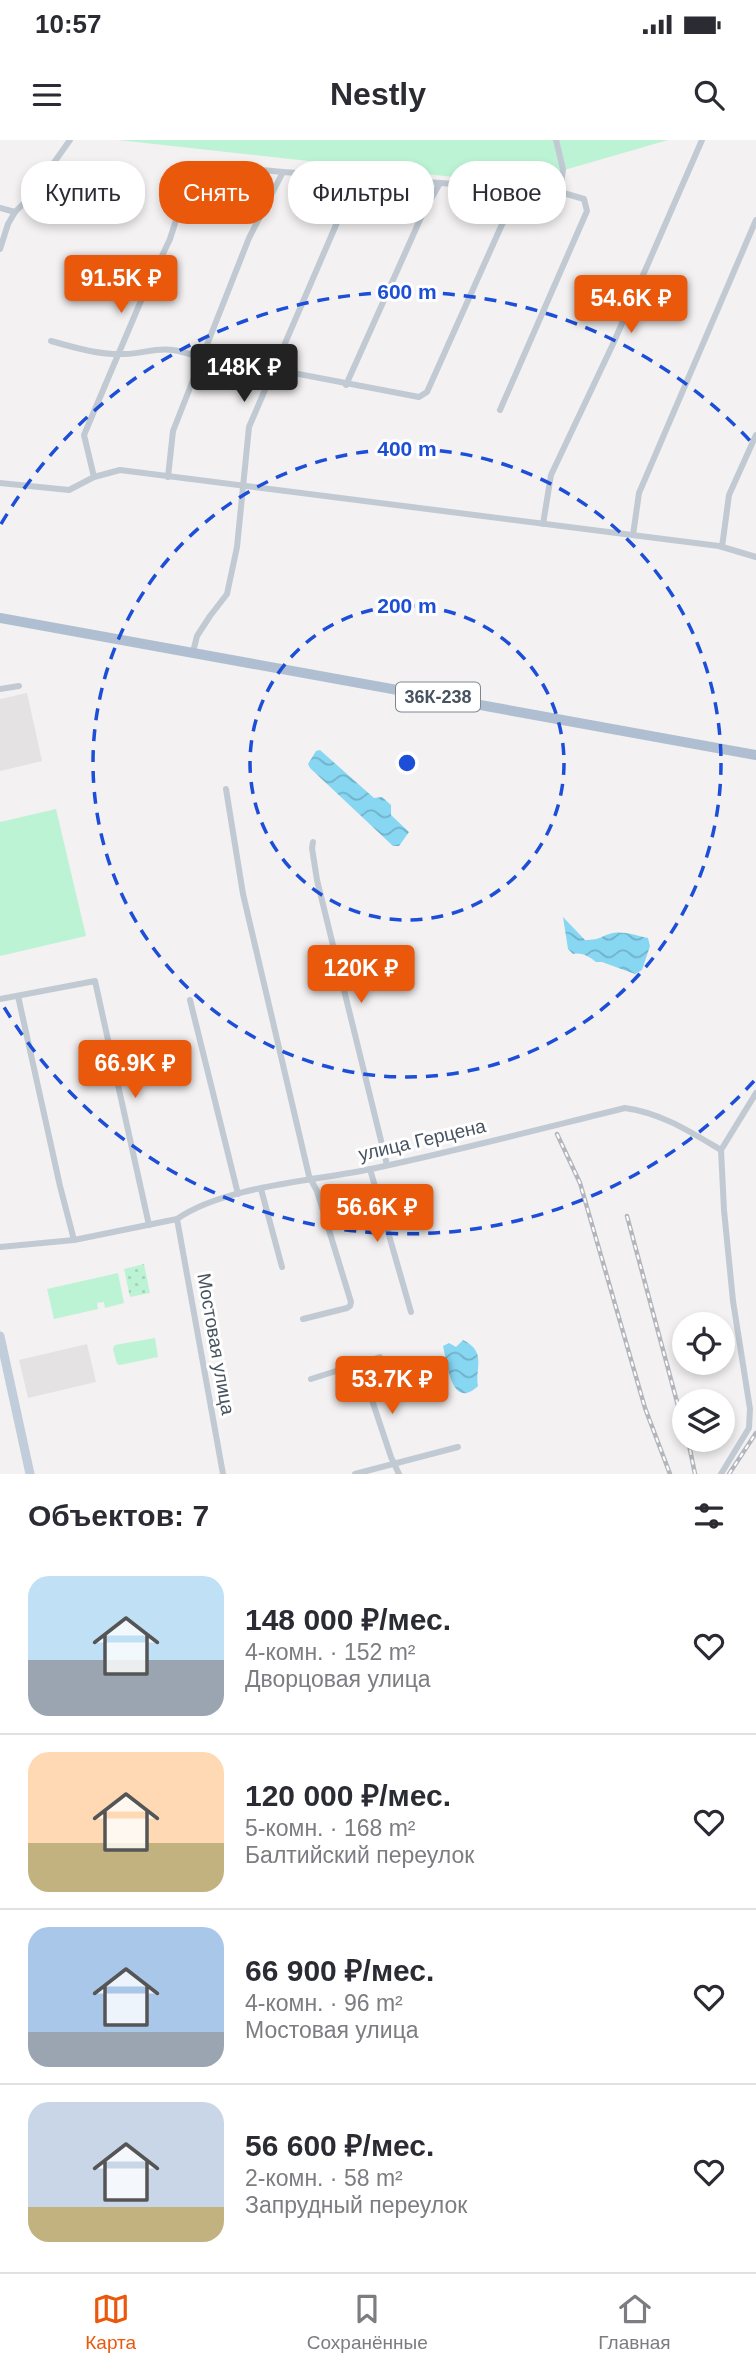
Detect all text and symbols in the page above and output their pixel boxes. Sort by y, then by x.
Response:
text: 10:57 [35,9,102,39]
icon: menu [28,76,66,114]
text: Nestly [330,76,426,112]
icon: search [690,76,728,114]
chip: Купить [21,161,145,224]
chip: Снять [159,161,274,224]
chip: Фильтры [288,161,434,224]
chip: Новое [448,161,566,224]
pin: 91.5K ₽ [56,256,186,315]
text: 91.5K ₽ [80,265,162,291]
pin: 54.6K ₽ [566,276,696,335]
text: 600 m [377,280,437,303]
text: 54.6K ₽ [590,285,672,311]
pin: 148K ₽ [187,344,301,404]
text: 148K ₽ [207,354,281,380]
text: 400 m [377,437,437,460]
text: 200 m [377,594,437,617]
road number: 36К-238 [396,682,480,712]
centre of rings [395,751,419,775]
pin: 120K ₽ [304,946,418,1005]
text: 120K ₽ [324,955,398,981]
pin: 66.9K ₽ [70,1040,200,1100]
text: 66.9K ₽ [94,1050,176,1076]
street label: улица Герцена [356,1115,488,1165]
pin: 56.6K ₽ [312,1184,442,1244]
text: 56.6K ₽ [336,1194,418,1220]
street label: Мостовая улица [193,1272,239,1417]
map controls [672,1312,735,1452]
button: locate [672,1312,735,1375]
pin: 53.7K ₽ [327,1356,457,1416]
text: 53.7K ₽ [351,1366,433,1392]
button: layers [672,1389,735,1452]
icon: filters [690,1497,728,1535]
text: Объектов: 7 [28,1499,209,1532]
text: 148 000 ₽/мес. [245,1603,451,1636]
icon: home [84,1604,168,1688]
icon: heart [690,1627,728,1665]
text: 4-комн. · 152 m² [245,1639,416,1665]
text: Дворцовая улица [245,1666,431,1692]
text: 120 000 ₽/мес. [245,1779,451,1812]
icon: home [84,1780,168,1864]
icon: heart [690,1803,728,1841]
text: 5-комн. · 168 m² [245,1815,416,1841]
text: Балтийский переулок [245,1842,474,1868]
text: 66 900 ₽/мес. [245,1954,434,1987]
icon: home [84,1955,168,2039]
icon: heart [690,1978,728,2016]
text: 4-комн. · 96 m² [245,1990,403,2016]
text: Мостовая улица [245,2017,419,2043]
text: 56 600 ₽/мес. [245,2129,434,2162]
icon: home [84,2130,168,2214]
icon: heart [690,2153,728,2191]
text: 2-комн. · 58 m² [245,2165,403,2191]
text: Запрудный переулок [245,2192,467,2218]
tab: Карта [85,2290,136,2354]
tab: Сохранённые [307,2290,428,2354]
tab: Главная [598,2290,671,2354]

